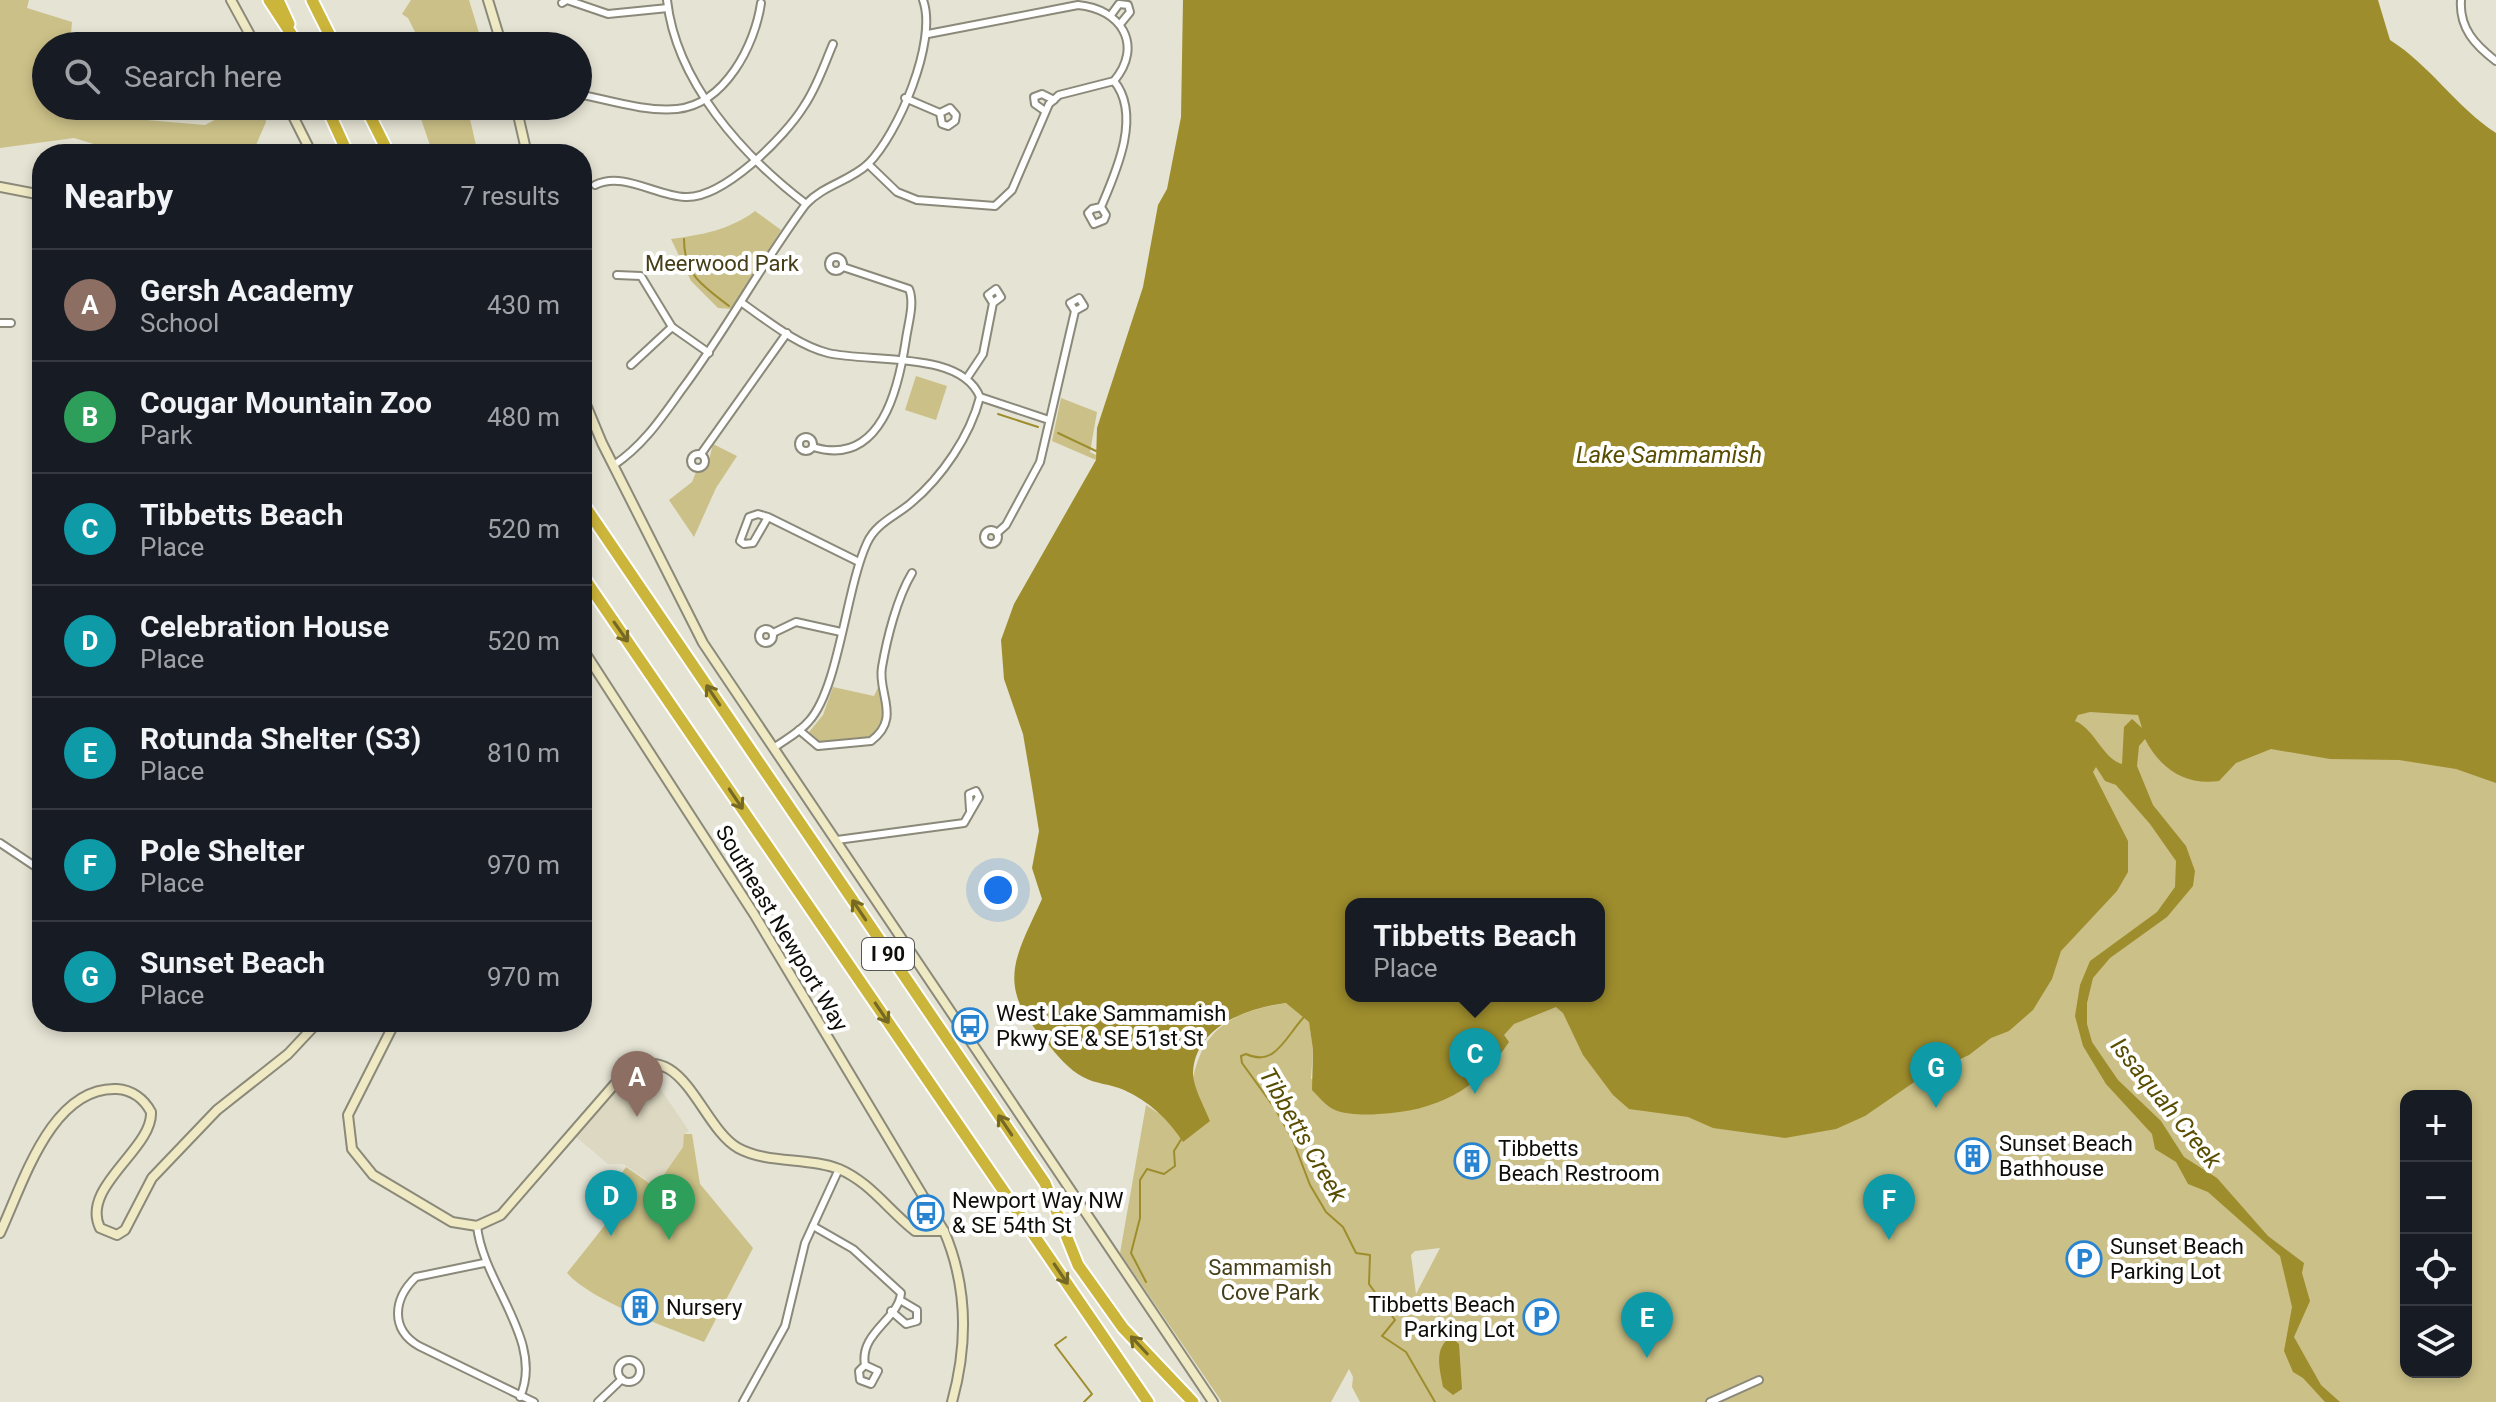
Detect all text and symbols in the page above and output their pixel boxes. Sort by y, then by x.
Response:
search box [32,32,592,120]
icon: search [60,54,104,98]
text: Search here [124,59,282,94]
text: Nearby [64,176,173,216]
text: 7 results [461,181,560,211]
park label: Meerwood Park [645,251,800,276]
text: Gersh Academy [140,273,353,308]
text: A [81,290,99,320]
text: 430 m [487,290,560,320]
text: School [140,308,219,338]
text: Cougar Mountain Zoo [140,385,432,420]
text: B [82,402,98,432]
text: 480 m [487,402,560,432]
text: Park [140,420,192,450]
water label: Lake Sammamish [1576,441,1762,469]
text: Tibbetts Beach [140,497,343,532]
text: C [81,514,99,544]
text: 520 m [487,514,560,544]
text: Place [140,532,204,562]
text: Celebration House [140,609,389,644]
one-way arrow [613,620,629,642]
text: D [82,626,98,656]
text: 520 m [487,626,560,656]
text: Place [140,644,204,674]
one-way arrow [705,685,721,707]
text: Rotunda Shelter (S3) [140,721,421,756]
text: E [83,738,97,768]
text: 810 m [487,738,560,768]
text: Place [140,756,204,786]
one-way arrow [728,787,744,809]
street label: Southeast Newport Way [711,821,854,1036]
text: Pole Shelter [140,833,304,868]
text: F [83,850,97,880]
text: 970 m [487,850,560,880]
text: Place [140,868,204,898]
your location [978,870,1018,910]
popup [1345,898,1605,1002]
one-way arrow [851,900,867,922]
text: Tibbetts Beach [1373,918,1577,953]
road number: I 90 [862,938,914,970]
text: Sunset Beach [140,945,325,980]
text: Place [1373,953,1438,983]
text: G [81,962,99,992]
text: 970 m [487,962,560,992]
text: Place [140,980,204,1010]
place label: West Lake Sammamish Pkwy SE & SE 51st St [996,1001,1226,1051]
one-way arrow [874,1002,891,1024]
bus stop icon: West Lake Sammamish Pkwy SE & SE 51st St [951,1007,989,1045]
pin: C [1449,1028,1501,1094]
water label: Issaquah Creek [2105,1032,2228,1175]
pin: G [1910,1042,1962,1108]
pin: A [611,1051,663,1117]
water label: Tibbetts Creek [1253,1063,1353,1208]
map controls [2400,1090,2472,1378]
button: + [2400,1090,2472,1162]
one-way arrow [997,1114,1013,1137]
place label: Sunset Beach Bathhouse [1999,1131,2133,1181]
place label: Tibbetts Beach Restroom [1498,1136,1660,1186]
building icon: Sunset Beach Bathhouse [1954,1137,1992,1175]
building icon: Tibbetts Beach Restroom [1453,1142,1491,1180]
button: − [2400,1162,2472,1234]
pin: D [585,1170,637,1236]
pin: B [643,1174,695,1240]
pin: F [1863,1174,1915,1240]
place label: Newport Way NW & SE 54th St [952,1188,1124,1238]
bus stop icon: Newport Way NW & SE 54th St [907,1194,945,1232]
place label: Sunset Beach Parking Lot [2110,1234,2244,1284]
button: locate [2400,1234,2472,1306]
parking icon: Sunset Beach Parking Lot [2065,1240,2103,1278]
park label: Sammamish Cove Park [1208,1255,1332,1305]
one-way arrow [1053,1263,1069,1285]
building icon: Nursery [621,1288,659,1326]
place label: Tibbetts Beach Parking Lot [1368,1292,1515,1342]
pin: E [1621,1292,1673,1358]
place label: Nursery [666,1295,743,1320]
parking icon: Tibbetts Beach Parking Lot [1522,1298,1560,1336]
button: layers [2400,1306,2472,1378]
one-way arrow [1131,1336,1149,1356]

